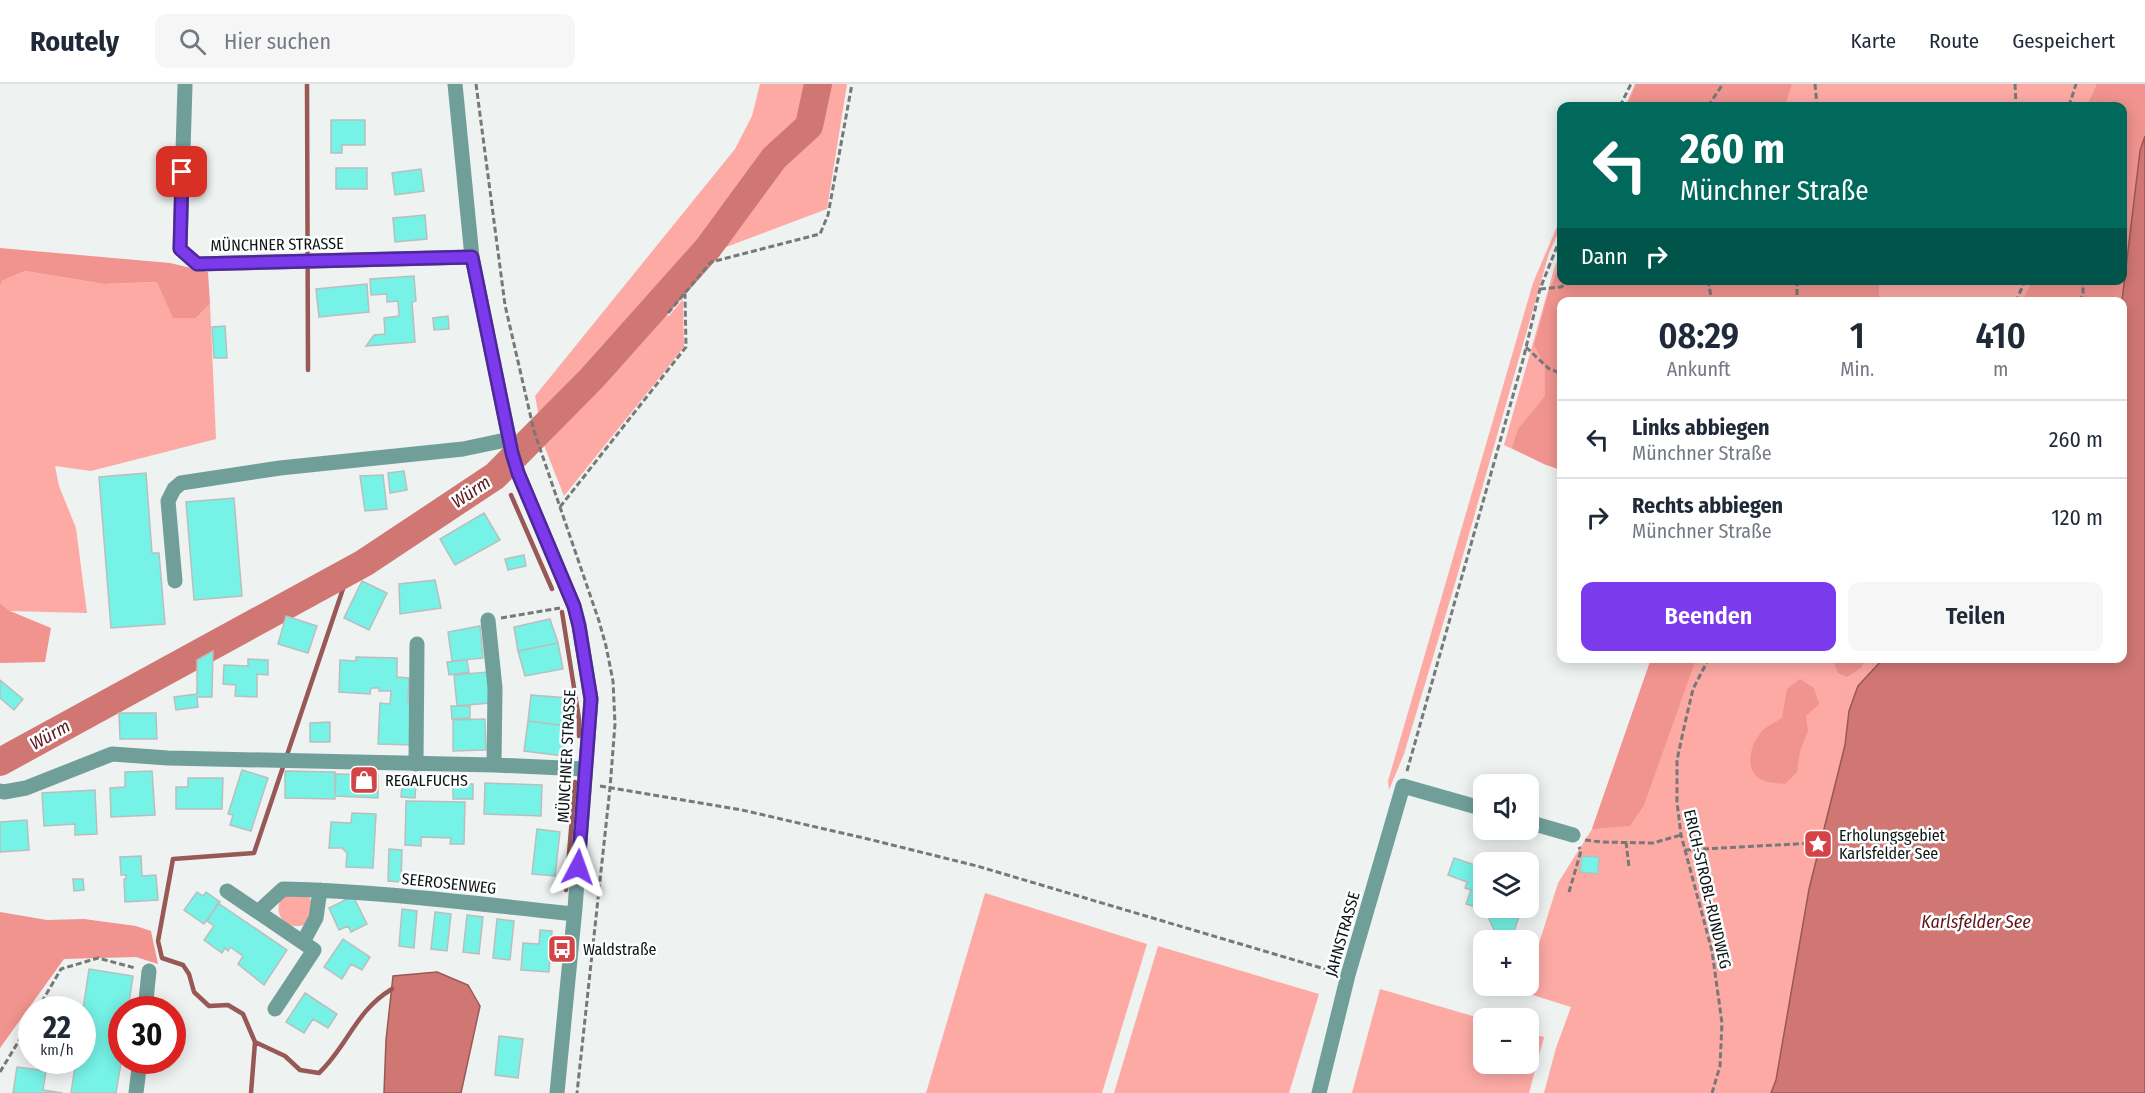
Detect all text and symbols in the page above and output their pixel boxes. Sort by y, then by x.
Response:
search box [155,14,575,68]
text: Routely [30,25,119,58]
icon: search [176,25,209,58]
text: Hier suchen [224,28,331,55]
text: Karte [1851,28,1896,54]
text: Route [1929,28,1979,54]
text: Gespeichert [2012,28,2115,54]
text: 260 m [1680,124,1785,174]
icon: left [1581,126,1659,204]
pin [156,146,207,197]
icon: arrive [165,155,198,188]
text: Münchner Straße [1680,175,1869,207]
street label: MÜNCHNER STRASSE [210,234,344,255]
icon: right [1640,240,1673,273]
text: Dann [1581,243,1628,270]
text: 08:29 [1658,314,1739,358]
text: 1 [1850,314,1865,358]
text: 410 [1975,314,2026,358]
text: Ankunft [1667,357,1731,381]
text: Min. [1840,357,1874,381]
text: m [1993,357,2008,381]
text: Links abbiegen [1632,414,1770,441]
icon: left [1581,423,1614,456]
text: 260 m [2049,426,2103,453]
text: Münchner Straße [1632,441,1772,465]
water label: Würm [447,471,495,513]
text: Rechts abbiegen [1632,492,1783,519]
icon: right [1581,501,1614,534]
text: 120 m [2051,504,2103,531]
text: Münchner Straße [1632,519,1772,543]
button: Beenden [1581,582,1836,651]
button: Teilen [1848,582,2103,651]
street label: MÜNCHNER STRASSE [554,689,579,823]
water label: Würm [26,715,74,755]
shop icon: REGALFUCHS [348,764,380,796]
place label: REGALFUCHS [385,771,468,790]
map controls [1473,774,1539,1074]
button: sound [1473,774,1539,840]
street label: ERICH-STROBL-RUNDWEG [1680,808,1735,971]
place label: Erholungsgebiet Karlsfelder See [1839,826,1946,863]
place icon: Erholungsgebiet Karlsfelder See [1802,828,1834,860]
position arrow [546,835,610,899]
button: layers [1473,852,1539,918]
street label: SEEROSENWEG [401,869,497,898]
street label: JAHNSTRASSE [1321,889,1364,979]
water label: Karlsfelder See [1921,911,2031,933]
button: + [1473,930,1539,996]
bus stop icon: Waldstraße [546,933,578,965]
place label: Waldstraße [583,940,656,959]
speed limit sign: 30 [108,996,186,1074]
button: − [1473,1008,1539,1074]
text: 22 [43,1010,71,1046]
text: km/h [40,1041,74,1059]

